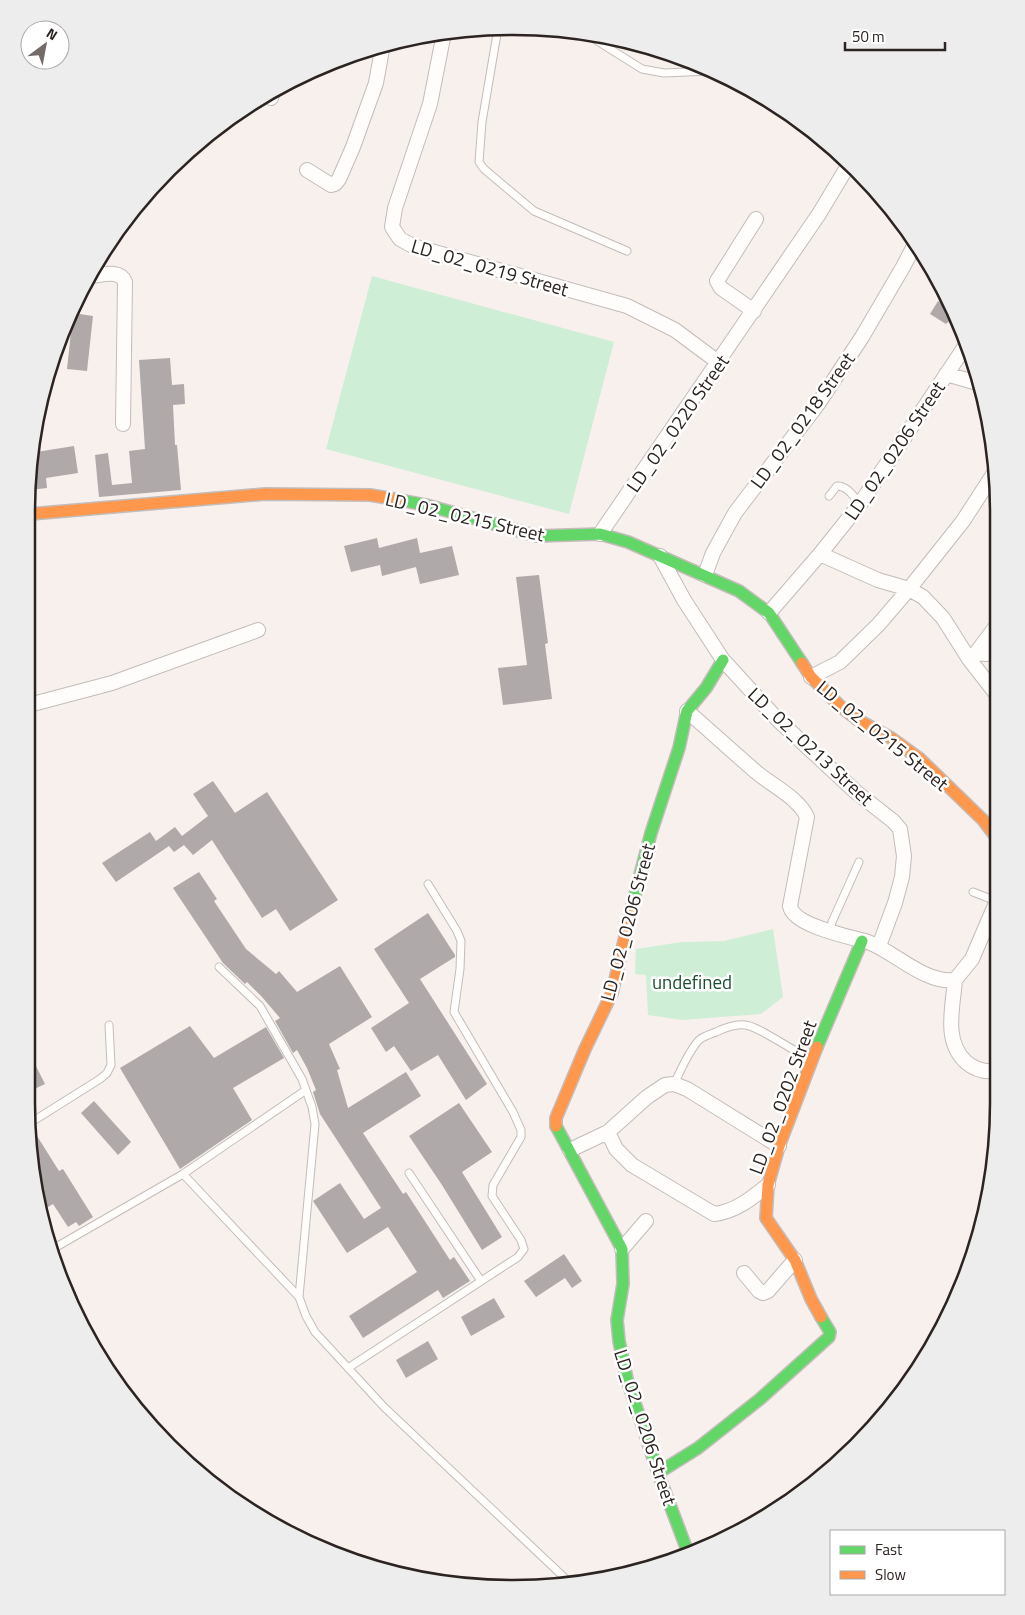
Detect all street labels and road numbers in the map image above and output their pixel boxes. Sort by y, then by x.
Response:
street label: LD_02_0219 Street [408,231,572,303]
street label: LD_02_0218 Street [743,346,862,494]
street label: LD_02_0220 Street [619,348,736,498]
street label: LD_02_0206 Street [837,374,952,525]
street label: LD_02_0215 Street [383,484,548,548]
street label: LD_02_0215 Street [811,673,955,798]
street label: LD_02_0213 Street [742,680,881,812]
street label: LD_02_0206 Street [592,840,662,1004]
street label: LD_02_0202 Street [741,1015,824,1178]
street label: LD_02_0206 Street [607,1345,685,1509]

